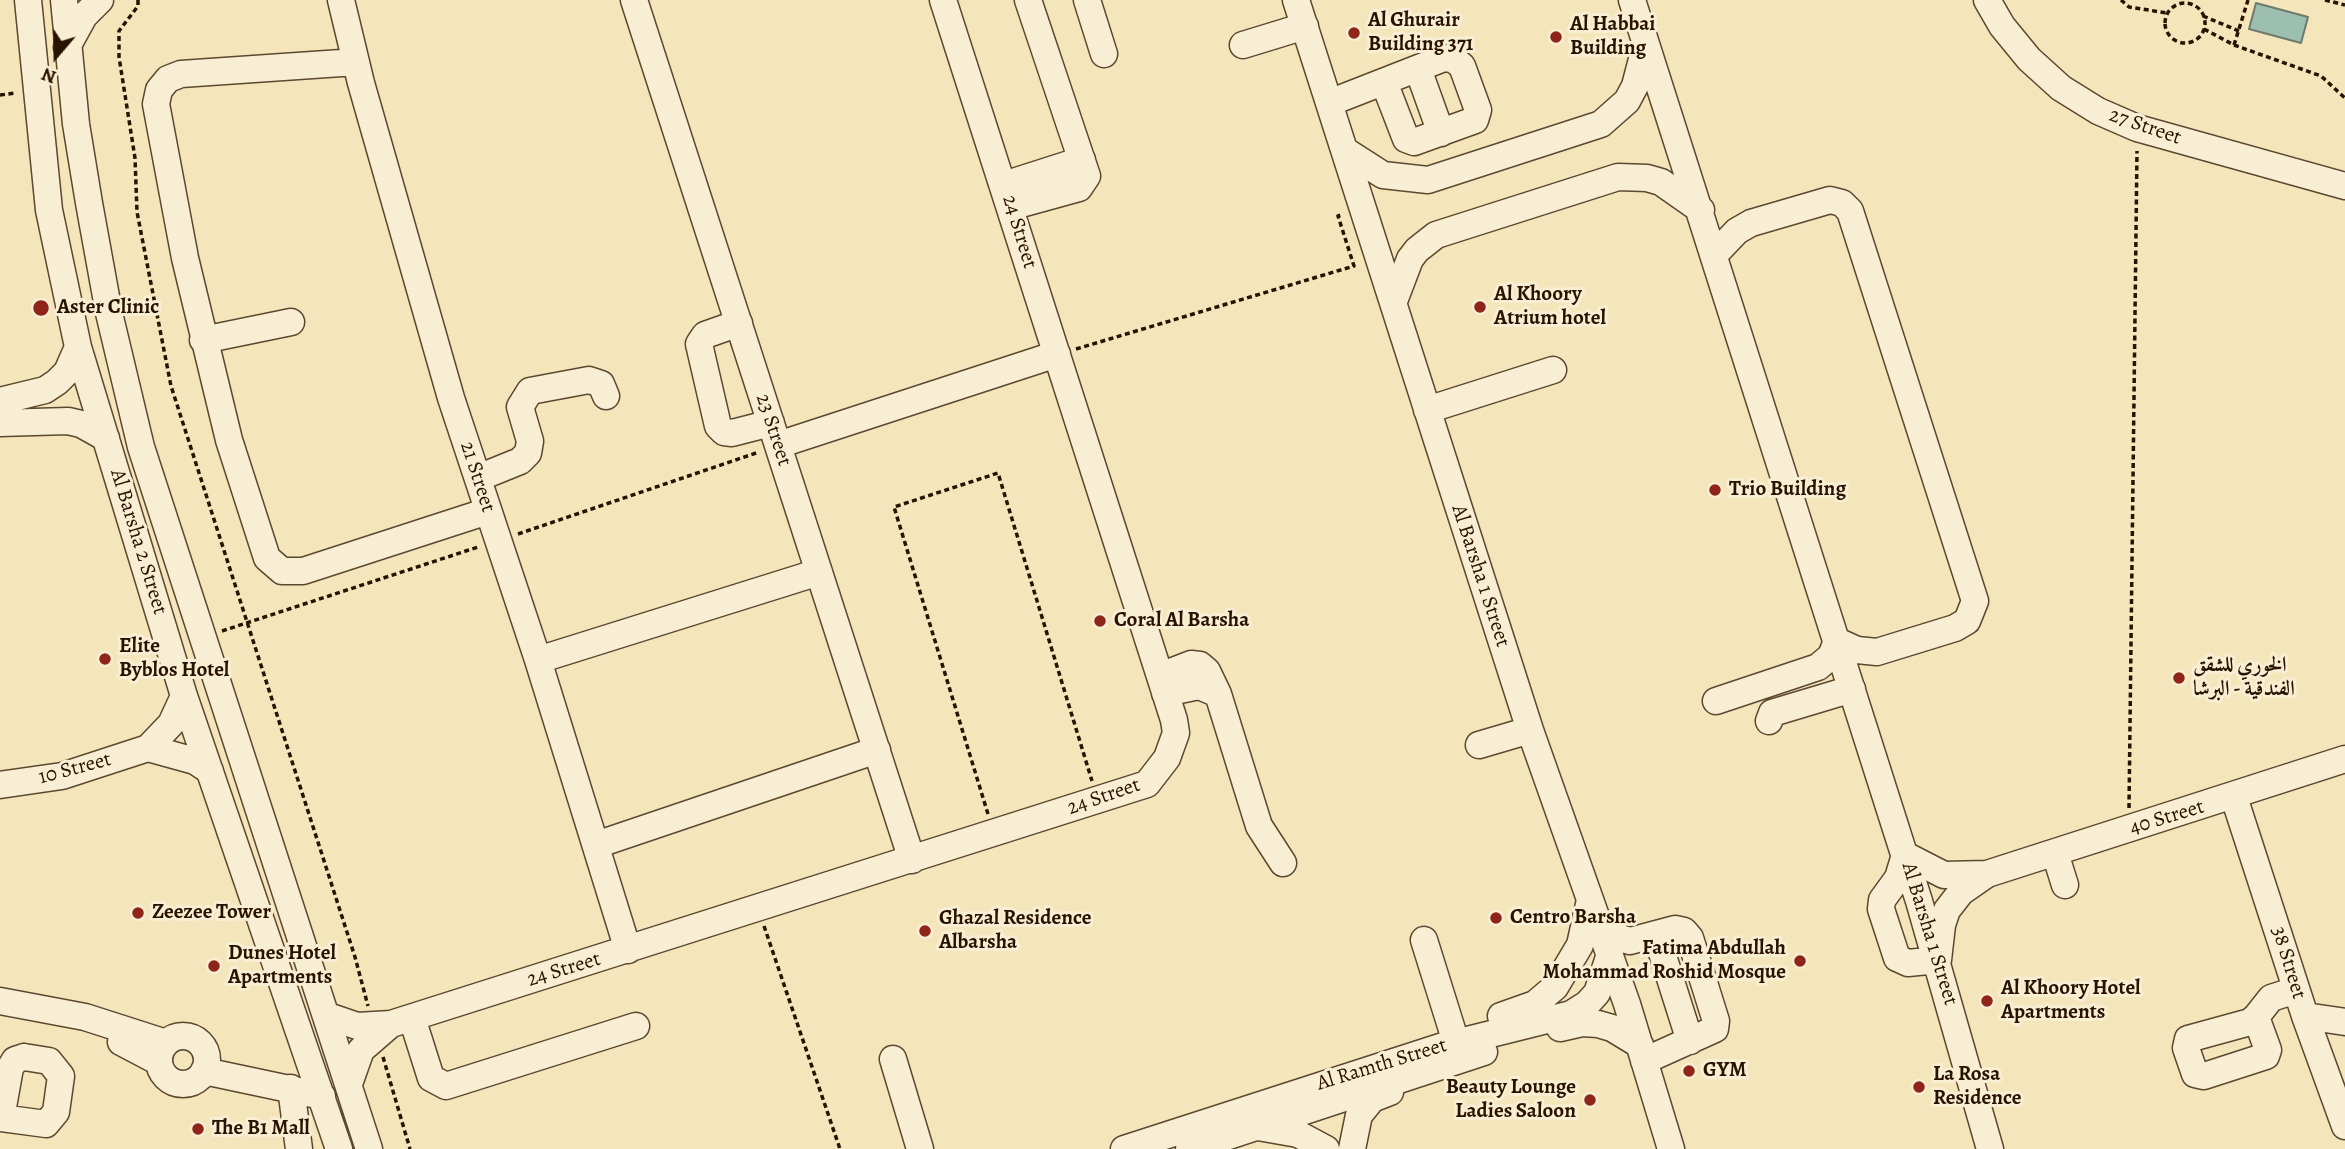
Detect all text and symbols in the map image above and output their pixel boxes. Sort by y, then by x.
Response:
place label: Al Ghurair Building 371 [1368,8,1473,58]
place label: Al Habbai Building [1570,12,1655,62]
north arrow [21,21,91,91]
marker: Al Ghurair Building 371 [1346,25,1362,41]
marker: Al Habbai Building [1548,29,1564,45]
text: N [38,61,60,90]
street label: 27 Street [2106,103,2184,151]
street label: 24 Street [996,192,1042,272]
place label: Al Khoory Atrium hotel [1494,282,1606,332]
place label: Aster Clinic [57,295,159,321]
marker: Aster Clinic [31,298,51,318]
marker: Al Khoory Atrium hotel [1472,299,1488,315]
street label: 23 Street [750,391,796,469]
street label: 21 Street [454,438,500,516]
street label: Al Barsha 2 Street [104,466,172,618]
place label: Trio Building [1729,477,1846,503]
marker: Trio Building [1707,482,1723,498]
street label: Al Barsha 1 Street [1445,502,1515,650]
place label: Coral Al Barsha [1114,608,1249,634]
marker: Coral Al Barsha [1092,613,1108,629]
place label: Elite Byblos Hotel [119,634,229,684]
marker: Elite Byblos Hotel [97,651,113,667]
place label: الخوري للشقق الفندقية - البرشا [2193,653,2295,703]
marker: الخوري للشقق الفندقية - البرشا [2171,670,2187,686]
street label: 10 Street [36,747,114,791]
street label: 24 Street [1064,773,1144,821]
street label: 40 Street [2127,795,2207,841]
street label: Al Barsha 1 Street [1895,860,1963,1008]
place label: Zeezee Tower [152,900,271,926]
marker: Zeezee Tower [130,905,146,921]
place label: Centro Barsha [1510,905,1636,931]
place label: Ghazal Residence Albarsha [939,906,1091,956]
marker: Centro Barsha [1488,910,1504,926]
marker: Ghazal Residence Albarsha [917,923,933,939]
street label: 38 Street [2265,924,2311,1002]
place label: Fatima Abdullah Mohammad Roshid Mosque [1543,936,1786,986]
place label: Dunes Hotel Apartments [228,941,336,991]
street label: 24 Street [524,947,604,993]
marker: Fatima Abdullah Mohammad Roshid Mosque [1792,953,1808,969]
marker: Dunes Hotel Apartments [206,958,222,974]
place label: Al Khoory Hotel Apartments [2001,976,2141,1026]
marker: Al Khoory Hotel Apartments [1979,993,1995,1009]
street label: Al Ramth Street [1314,1033,1450,1097]
place label: GYM [1703,1058,1747,1084]
place label: La Rosa Residence [1933,1062,2021,1112]
marker: GYM [1681,1063,1697,1079]
place label: Beauty Lounge Ladies Saloon [1446,1075,1576,1125]
marker: La Rosa Residence [1911,1079,1927,1095]
marker: Beauty Lounge Ladies Saloon [1582,1092,1598,1108]
place label: The B1 Mall [212,1116,310,1142]
marker: The B1 Mall [190,1121,206,1137]

